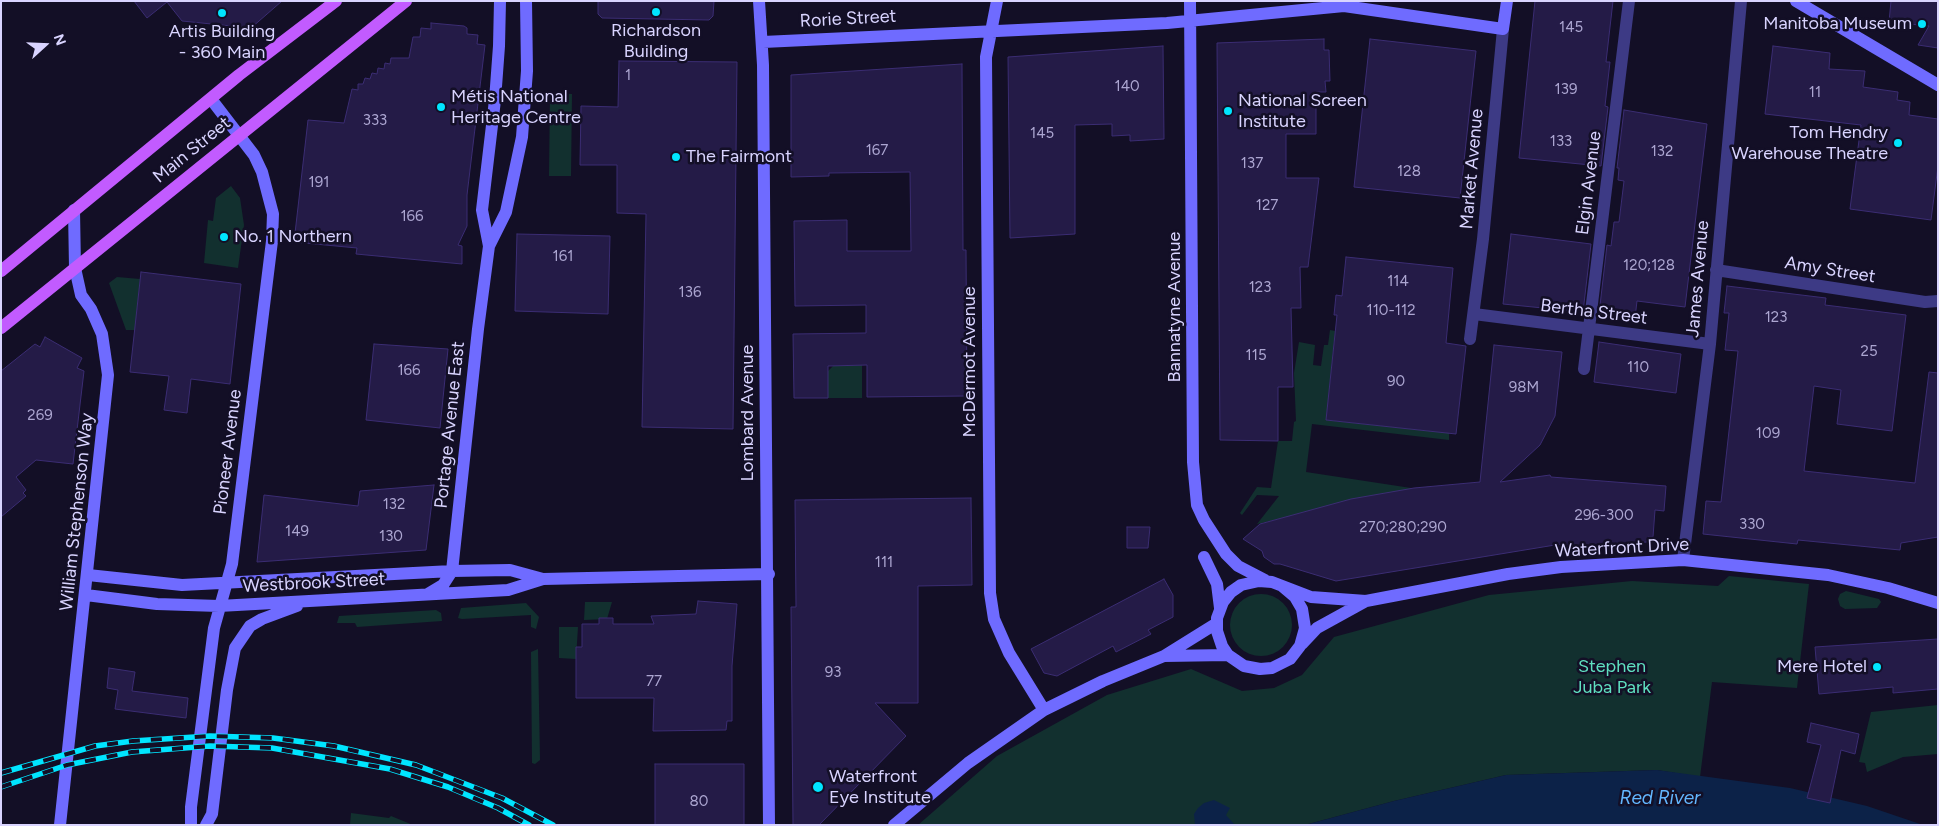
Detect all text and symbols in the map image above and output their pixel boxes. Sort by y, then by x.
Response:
marker: Richardson Building [650,6,662,18]
street label: Rorie Street [799,6,897,32]
marker: Artis Building - 360 Main [216,7,228,19]
place label: Manitoba Museum [1763,13,1912,35]
marker: Manitoba Museum [1916,18,1928,30]
house number: 145 [1559,19,1583,37]
north arrow [20,20,70,70]
place label: Richardson Building [611,20,701,62]
place label: Artis Building - 360 Main [169,21,275,64]
text: N [50,32,69,48]
house number: 1 [625,67,631,85]
house number: 140 [1114,78,1140,96]
house number: 139 [1555,81,1577,99]
house number: 11 [1809,84,1821,102]
place label: Métis National Heritage Centre [451,86,581,128]
place label: National Screen Institute [1238,90,1367,132]
marker: Métis National Heritage Centre [435,101,447,113]
marker: National Screen Institute [1222,105,1234,117]
street label: Market Avenue [1456,108,1488,230]
street label: Main Street [149,112,235,188]
house number: 333 [363,112,387,130]
place label: Tom Hendry Warehouse Theatre [1731,122,1888,164]
house number: 145 [1030,125,1054,143]
street label: Elgin Avenue [1572,130,1606,236]
house number: 133 [1550,133,1572,151]
marker: Tom Hendry Warehouse Theatre [1892,137,1904,149]
house number: 167 [866,142,888,160]
house number: 132 [1651,143,1673,161]
place label: The Fairmont [686,146,792,168]
marker: The Fairmont [670,151,682,163]
house number: 137 [1241,155,1263,173]
house number: 128 [1397,163,1421,181]
house number: 191 [309,174,329,192]
house number: 127 [1256,197,1278,215]
house number: 166 [400,208,424,226]
street label: James Avenue [1682,220,1714,338]
place label: No. 1 Northern [234,226,352,248]
marker: No. 1 Northern [218,231,230,243]
street label: Bannatyne Avenue [1164,232,1186,382]
house number: 161 [553,248,573,266]
street label: Amy Street [1783,252,1877,288]
house number: 120;128 [1623,257,1675,275]
house number: 114 [1387,273,1409,291]
house number: 123 [1249,279,1271,297]
house number: 136 [679,284,701,302]
street label: McDermot Avenue [959,286,981,438]
street label: Bertha Street [1539,295,1649,329]
house number: 110-112 [1366,302,1416,320]
house number: 123 [1765,309,1787,327]
street label: Portage Avenue East [430,340,470,510]
house number: 25 [1860,343,1878,361]
street label: Lombard Avenue [737,345,759,481]
house number: 115 [1245,347,1267,365]
house number: 110 [1627,359,1649,377]
house number: 166 [397,362,421,380]
house number: 90 [1387,373,1405,391]
house number: 98M [1509,379,1539,397]
street label: Pioneer Avenue [210,388,246,516]
house number: 269 [27,407,53,425]
street label: William Stephenson Way [56,412,98,612]
house number: 109 [1756,425,1780,443]
house number: 132 [383,496,405,514]
house number: 296-300 [1574,507,1634,525]
house number: 330 [1739,516,1765,534]
house number: 270;280;290 [1359,519,1447,537]
house number: 149 [285,523,309,541]
house number: 130 [379,528,403,546]
street label: Waterfront Drive [1554,534,1690,562]
house number: 111 [875,554,893,572]
street label: Westbrook Street [242,568,386,598]
park label: Stephen Juba Park [1573,656,1651,699]
place label: Mere Hotel [1777,656,1867,678]
marker: Mere Hotel [1871,661,1883,673]
house number: 93 [825,664,841,682]
house number: 77 [646,673,662,691]
place label: Waterfront Eye Institute [829,766,931,809]
marker: Waterfront Eye Institute [811,780,825,794]
water label: Red River [1620,787,1700,809]
house number: 80 [690,793,708,811]

